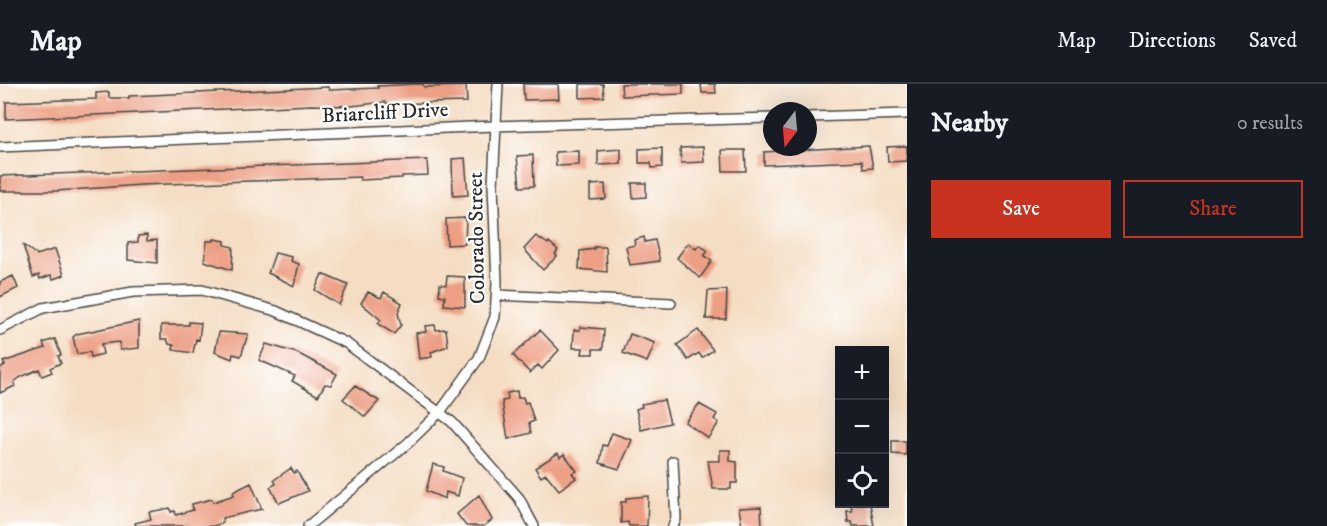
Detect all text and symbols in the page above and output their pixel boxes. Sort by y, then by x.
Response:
text: Map [30,24,82,59]
text: Map [1057,28,1096,54]
text: Directions [1129,28,1216,54]
text: Saved [1249,28,1297,54]
street label: Briarcliff Drive [321,97,449,129]
north arrow [763,102,817,156]
text: Nearby [931,107,1008,140]
text: 0 results [1237,111,1303,136]
street label: Colorado Street [463,171,491,304]
button: Save [931,180,1111,238]
button: Share [1123,180,1303,238]
map controls [835,346,889,508]
button: + [835,346,889,400]
button: − [835,400,889,454]
button: locate [835,454,889,508]

